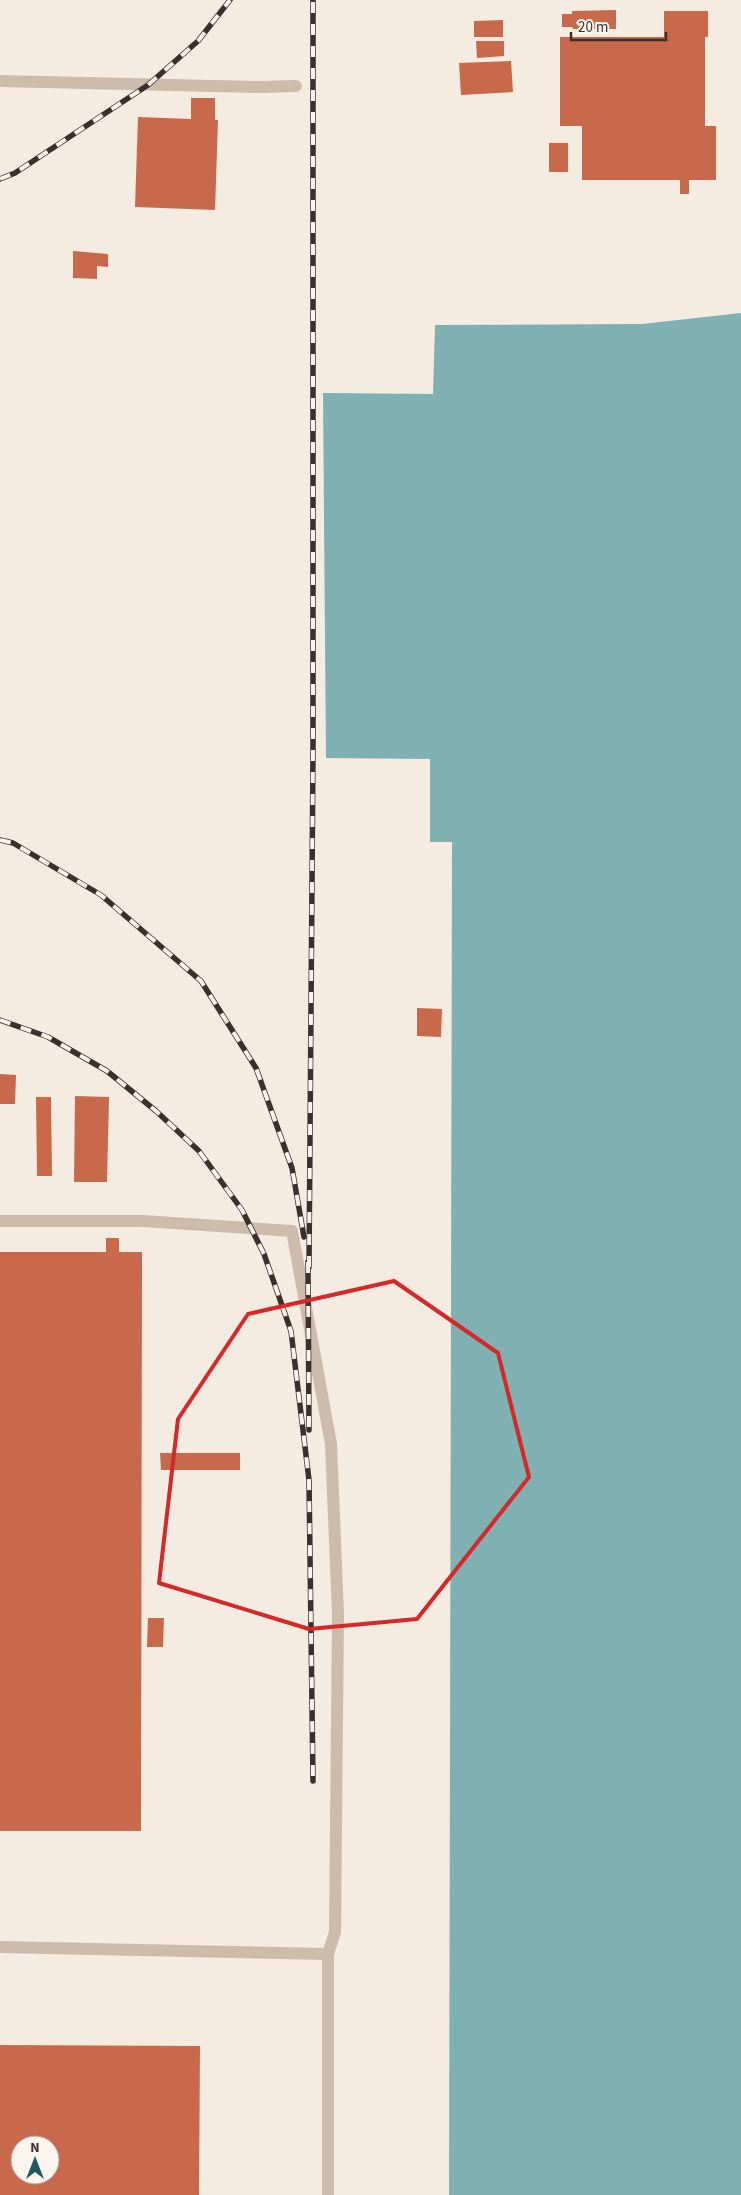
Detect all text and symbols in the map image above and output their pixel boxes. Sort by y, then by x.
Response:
scale bar [571,10,666,42]
text: 20 m [578,17,608,38]
north arrow [10,2135,60,2185]
text: N [30,2138,40,2158]

